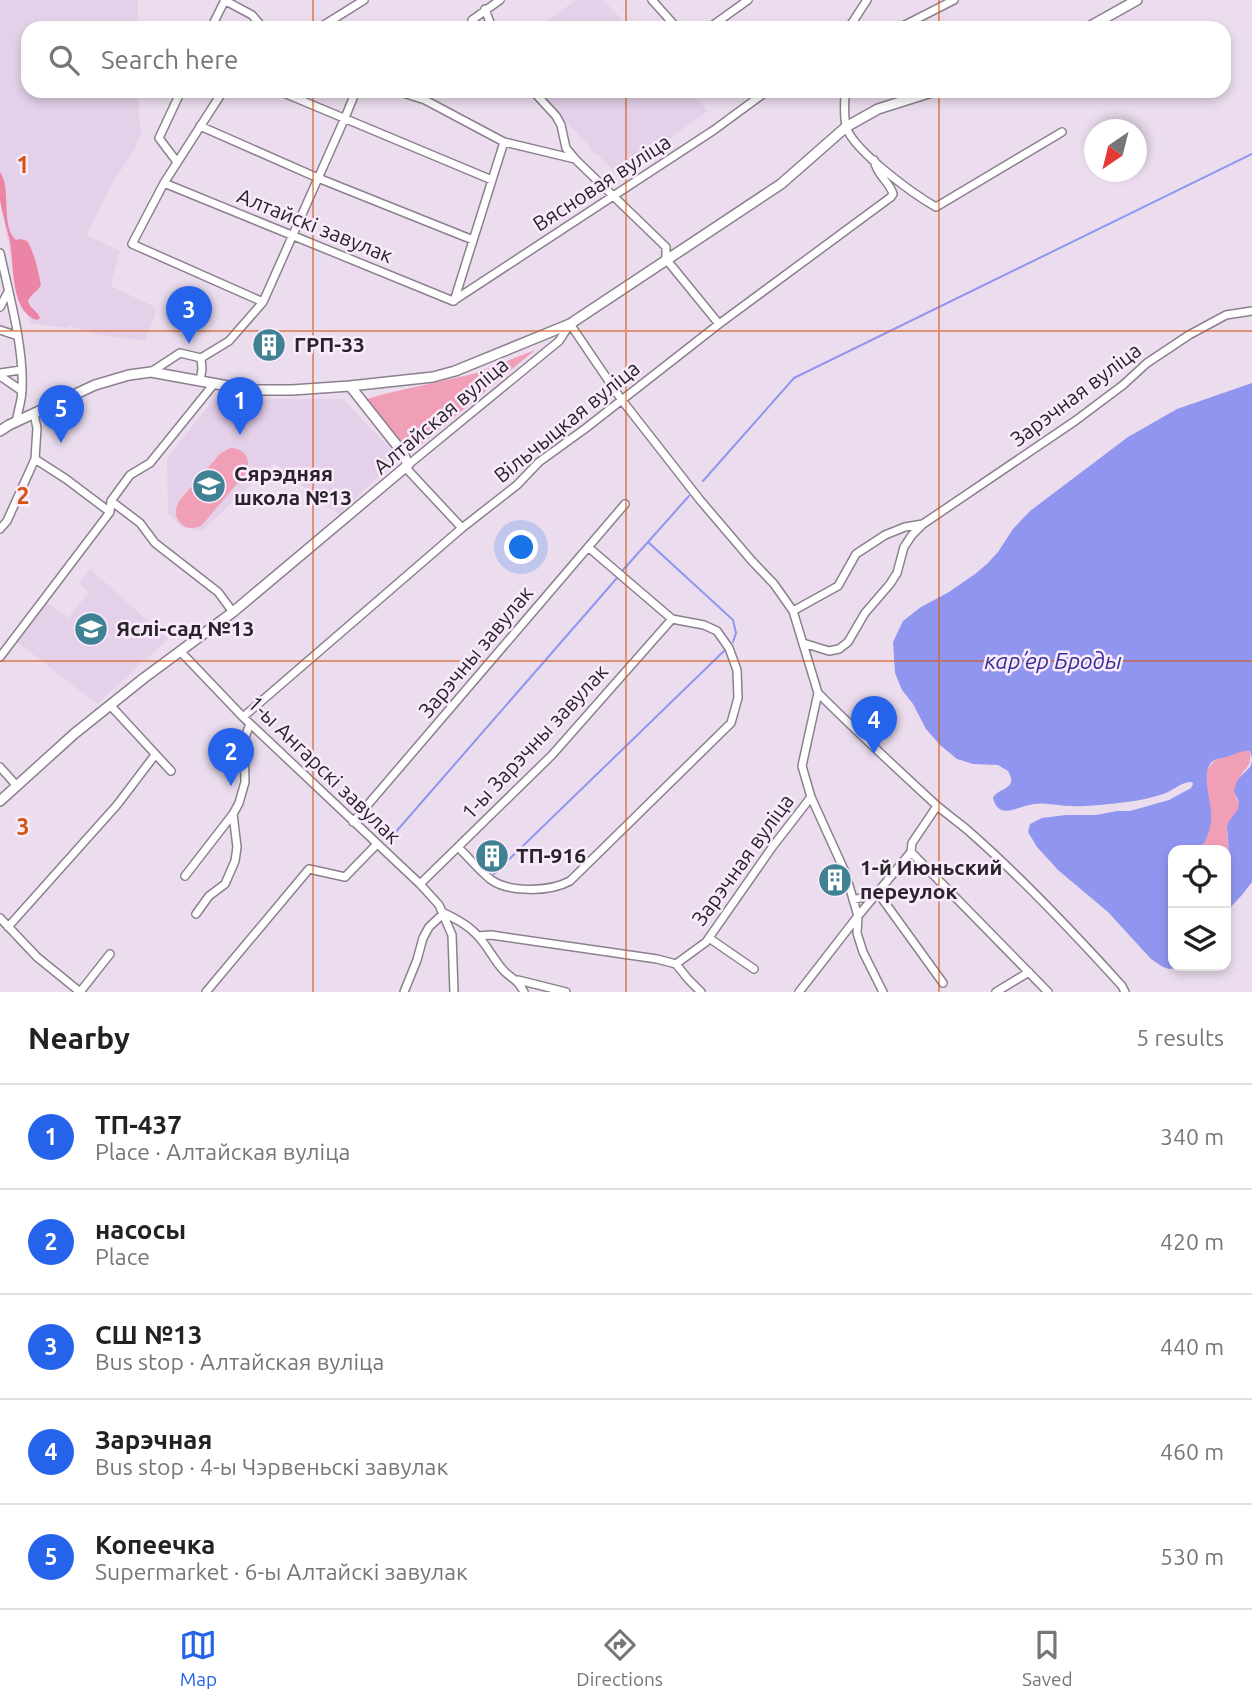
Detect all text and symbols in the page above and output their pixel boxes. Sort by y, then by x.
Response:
search box [21,21,1231,98]
icon: search [45,41,83,79]
text: Search here [101,45,238,74]
north arrow [1084,119,1147,182]
street label: Вясновая вуліца [528,129,675,236]
text: 1 [17,152,29,177]
street label: Алтайскі завулак [234,183,397,267]
pin: 3 [166,286,212,344]
building icon: ГРП-33 [250,326,288,364]
place label: ГРП-33 [294,332,365,356]
street label: Зарэчная вуліца [1006,337,1145,451]
street label: Алтайская вуліца [368,352,512,478]
street label: Вільчыцкая вуліца [489,355,644,487]
pin: 1 [217,377,263,435]
pin: 5 [38,385,84,443]
place label: Сярэдняя школа №13 [234,461,352,509]
school or university icon: Сярэдняя школа №13 [190,467,228,505]
text: 2 [17,483,29,508]
your location [504,530,538,564]
street label: Зарэчны завулак [413,580,538,722]
school or university icon: Яслі-сад №13 [72,610,110,648]
place label: Яслі-сад №13 [116,616,254,640]
water label: карʼер Броды [984,648,1122,673]
street label: 1-ы Зарэчны завулак [456,659,612,824]
street label: 1-ы Ангарскі завулак [244,690,406,848]
pin: 4 [851,696,897,754]
pin: 2 [208,728,254,786]
street label: Зарэчная вуліца [686,789,798,930]
text: 3 [17,814,29,839]
building icon: ТП-916 [473,837,511,875]
place label: ТП-916 [516,843,586,867]
map controls [1168,845,1231,971]
button: locate [1168,845,1231,908]
place label: 1-й Июньский переулок [860,855,1002,903]
building icon: 1-й Июньский переулок [816,861,854,899]
button: layers [1168,908,1231,971]
text: Nearby [28,1021,130,1055]
text: 5 results [1136,1025,1224,1050]
text: ТП-437 [95,1110,182,1139]
text: 1 [45,1124,57,1149]
text: 340 m [1160,1124,1224,1149]
text: Place · Алтайская вуліца [95,1139,350,1164]
text: насосы [95,1215,186,1244]
text: 2 [45,1229,57,1254]
text: 420 m [1160,1229,1224,1254]
text: Place [95,1244,150,1269]
text: СШ №13 [95,1320,202,1349]
text: 3 [45,1334,57,1359]
text: 440 m [1160,1334,1224,1359]
text: Bus stop · Алтайская вуліца [95,1349,384,1374]
text: Зарэчная [95,1425,212,1454]
text: 4 [45,1439,57,1464]
text: 460 m [1160,1439,1224,1464]
text: Bus stop · 4-ы Чэрвеньскі завулак [95,1454,448,1479]
text: Копеечка [95,1530,216,1559]
text: 5 [45,1544,57,1569]
text: 530 m [1160,1544,1224,1569]
text: Supermarket · 6-ы Алтайскі завулак [95,1559,468,1584]
tab: Map [179,1626,217,1690]
tab: Directions [576,1626,663,1690]
tab: Saved [1022,1626,1073,1690]

